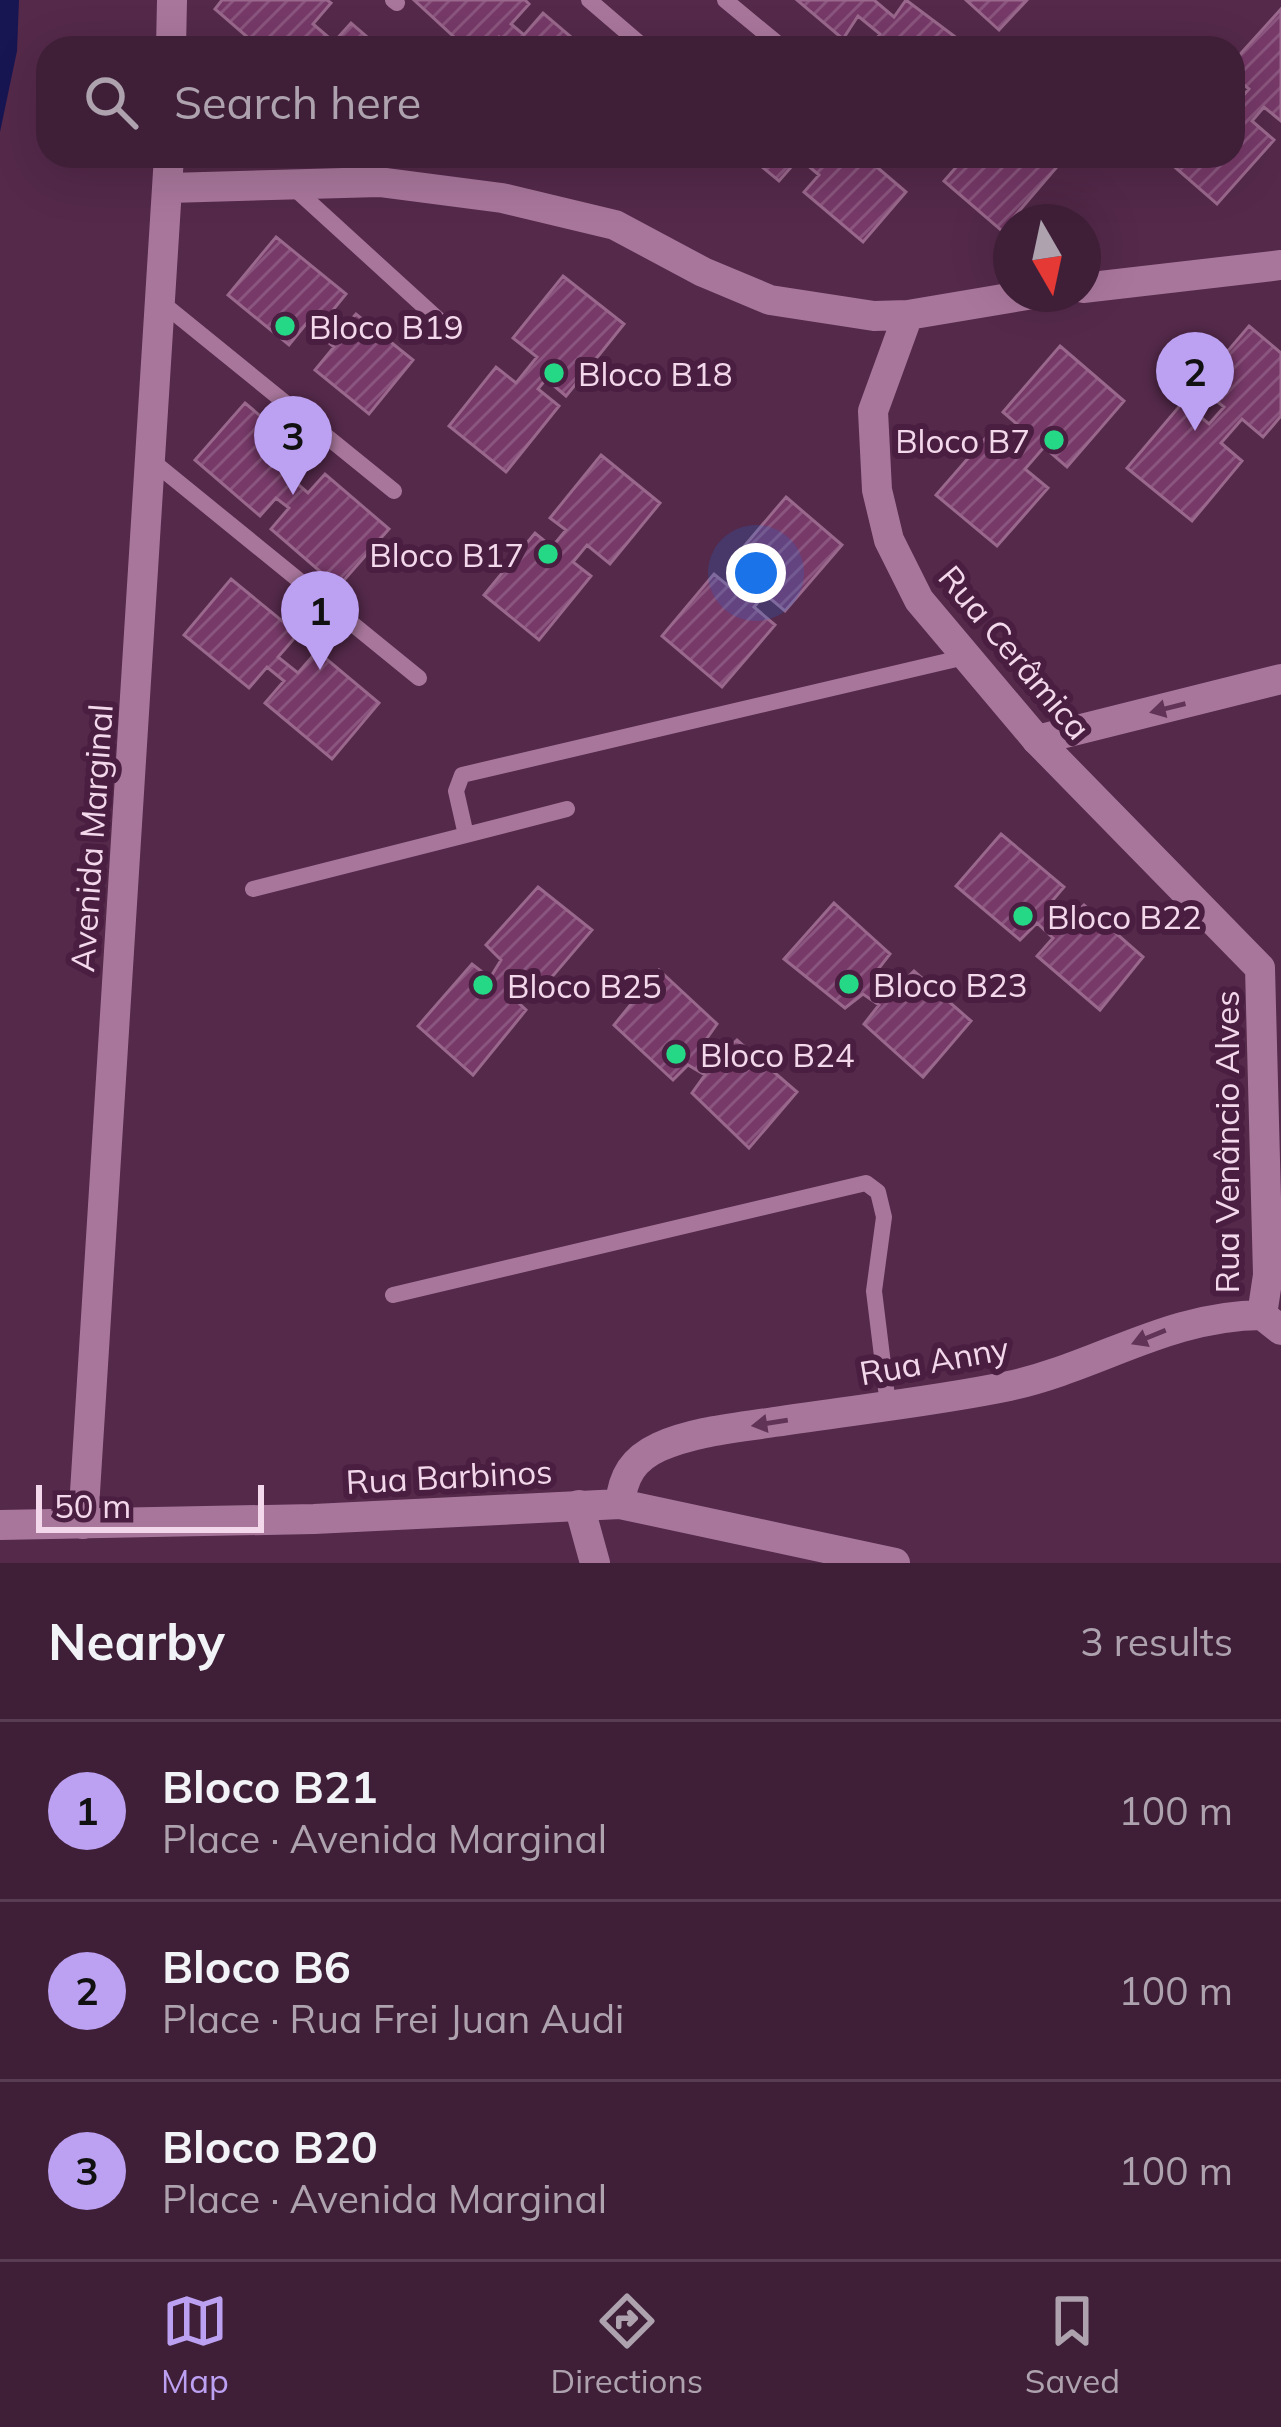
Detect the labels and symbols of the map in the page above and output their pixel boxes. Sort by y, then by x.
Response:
north arrow [993,204,1101,312]
place label: Bloco B19 [309,306,464,347]
marker: Bloco B19 [272,313,298,339]
pin: 2 [1156,332,1234,431]
place label: Bloco B18 [578,353,733,394]
marker: Bloco B18 [541,360,567,386]
pin: 3 [254,396,332,495]
place label: Bloco B7 [895,420,1030,461]
marker: Bloco B7 [1041,427,1067,453]
place label: Bloco B17 [369,534,524,575]
marker: Bloco B17 [535,541,561,567]
your location [726,543,786,603]
street label: Rua Cerâmica [930,557,1100,747]
pin: 1 [281,571,359,670]
one-way arrow [1149,699,1186,718]
street label: Avenida Marginal [61,703,121,973]
place label: Bloco B22 [1047,896,1202,937]
marker: Bloco B22 [1010,903,1036,929]
place label: Bloco B23 [873,964,1028,1005]
place label: Bloco B25 [507,965,662,1006]
marker: Bloco B23 [836,971,862,997]
marker: Bloco B25 [470,972,496,998]
street label: Rua Venâncio Alves [1206,990,1247,1294]
place label: Bloco B24 [700,1034,855,1075]
marker: Bloco B24 [663,1041,689,1067]
street label: Rua Anny [856,1327,1012,1393]
one-way arrow [1130,1328,1166,1347]
one-way arrow [751,1413,788,1432]
street label: Rua Barbinos [345,1450,553,1502]
scale bar [36,1479,264,1532]

